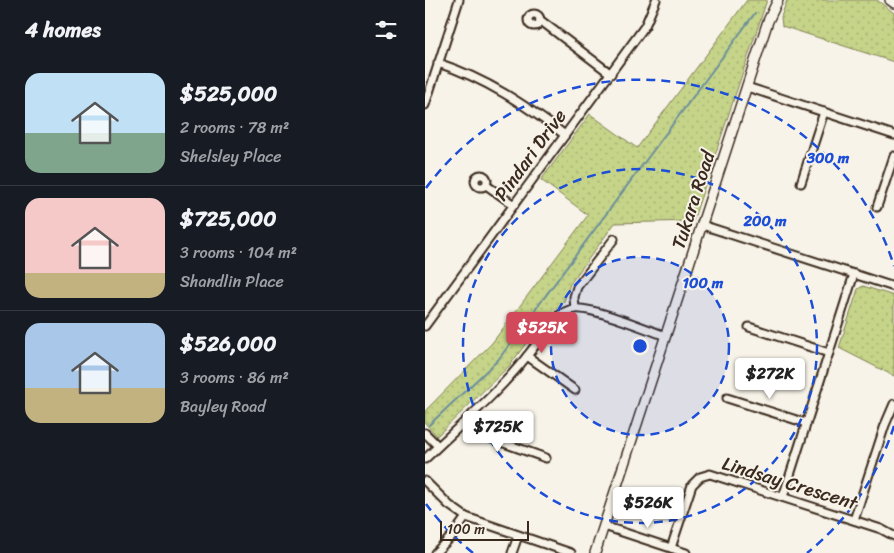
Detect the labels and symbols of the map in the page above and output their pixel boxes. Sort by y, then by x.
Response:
street label: Pindari Drive [485,102,575,208]
street label: Tukara Road [662,145,725,253]
text: 300 m [806,145,850,171]
text: 200 m [742,208,787,234]
text: 100 m [683,270,724,296]
pin: $525K [507,312,577,354]
centre of rings [631,337,649,355]
pin: $272K [735,358,805,400]
pin: $725K [463,410,533,453]
street label: Lindsay Crescent [718,447,863,520]
pin: $526K [613,486,683,529]
scale bar [440,518,529,541]

